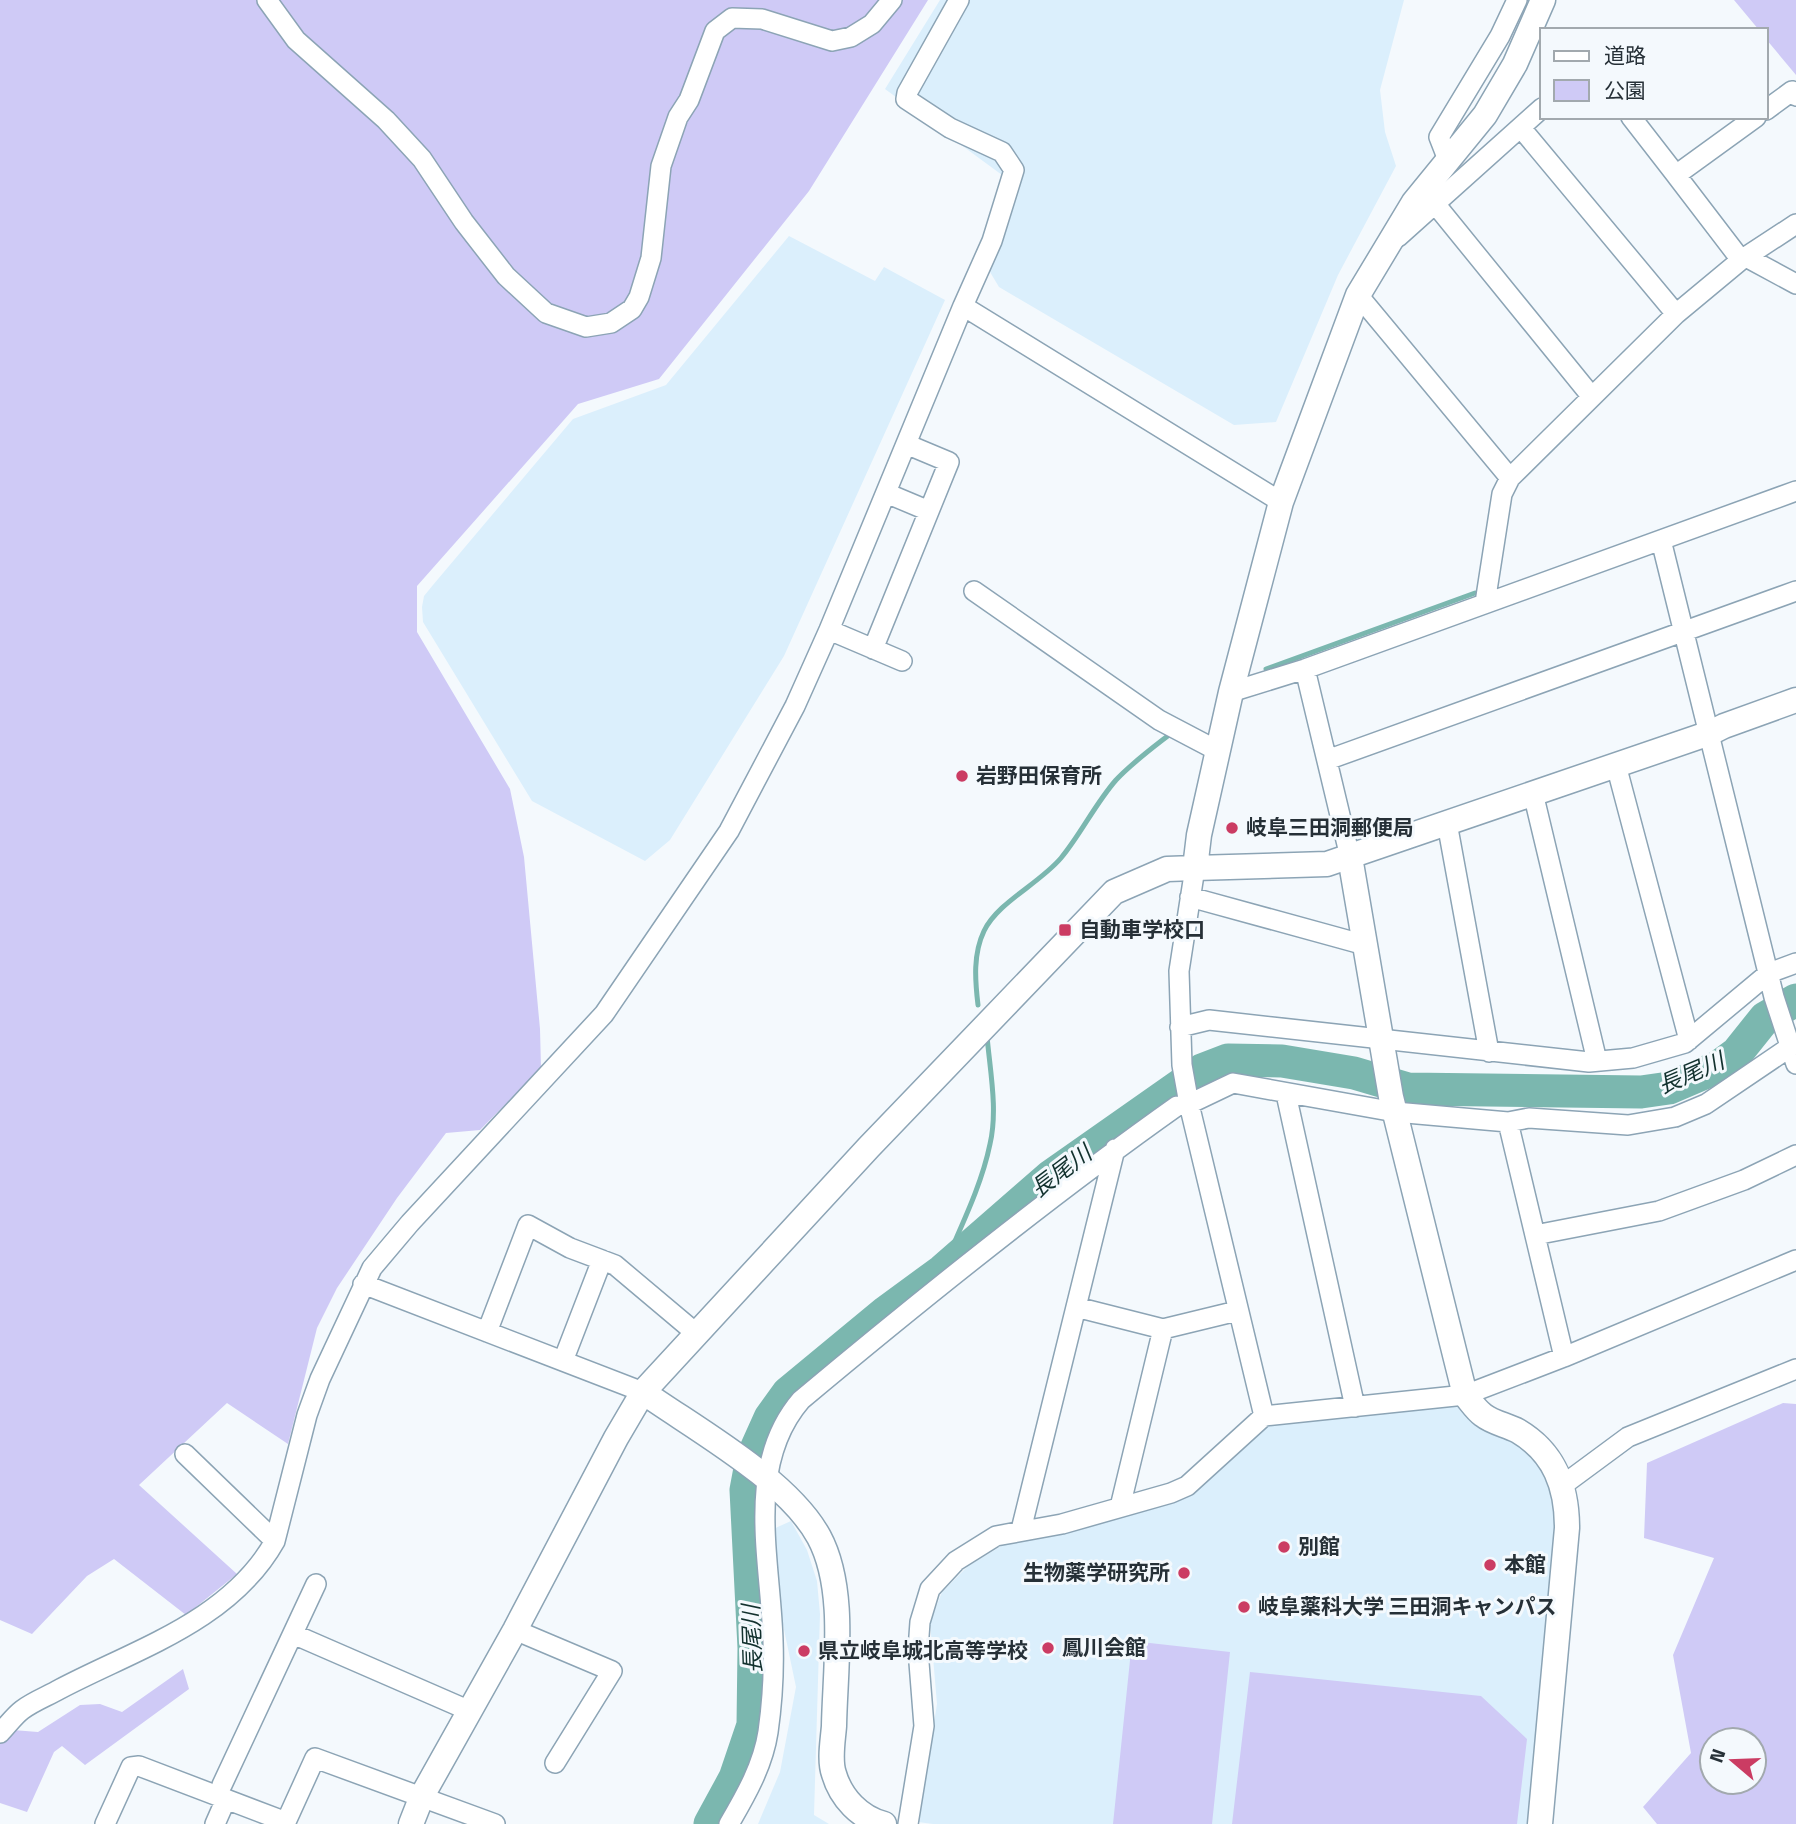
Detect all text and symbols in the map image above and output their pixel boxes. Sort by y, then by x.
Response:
legend [1540,28,1768,119]
text: 道路 [1604,39,1646,71]
text: 公園 [1604,74,1646,106]
place label: 岩野田保育所 [976,759,1102,791]
marker: 岩野田保育所 [954,768,970,784]
place label: 岐阜三田洞郵便局 [1246,811,1414,843]
marker: 岐阜三田洞郵便局 [1224,820,1240,836]
place label: 自動車学校口 [1079,913,1205,945]
marker: 自動車学校口 [1057,922,1073,938]
water label: 長尾川 [1652,1042,1732,1102]
water label: 長尾川 [1023,1134,1101,1205]
place label: 別館 [1298,1530,1340,1562]
marker: 別館 [1276,1539,1292,1555]
place label: 本館 [1504,1548,1546,1580]
place label: 生物薬学研究所 [1023,1556,1170,1588]
marker: 本館 [1482,1557,1498,1573]
marker: 生物薬学研究所 [1176,1565,1192,1581]
place label: 岐阜薬科大学 三田洞キャンパス [1258,1590,1557,1622]
marker: 岐阜薬科大学 三田洞キャンパス [1236,1599,1252,1615]
water label: 長尾川 [733,1601,770,1674]
place label: 鳳川会館 [1062,1631,1146,1663]
place label: 県立岐阜城北高等学校 [818,1634,1028,1666]
marker: 鳳川会館 [1040,1640,1056,1656]
marker: 県立岐阜城北高等学校 [796,1643,812,1659]
north arrow [1698,1726,1768,1796]
text: N [1701,1744,1732,1766]

